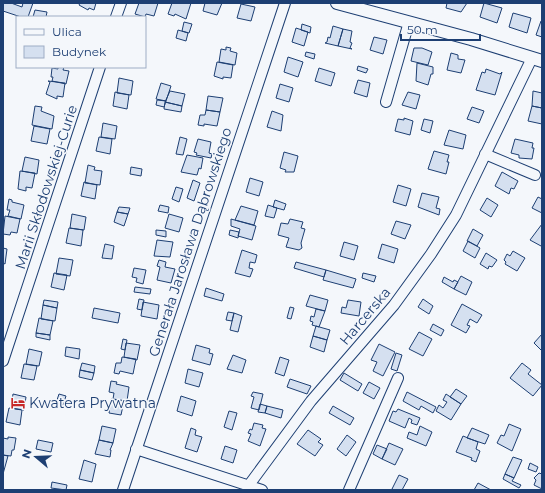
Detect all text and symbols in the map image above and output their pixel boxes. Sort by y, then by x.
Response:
legend [16,16,146,68]
scale bar [401,16,480,42]
text: 50 m [407,22,438,37]
text: Ulica [52,24,82,39]
text: Budynek [52,44,107,59]
street label: Marii Skłodowskiej-Curie [11,103,81,271]
street label: Generała Jarosława Dąbrowskiego [144,125,236,359]
street label: Harcerska [336,283,394,349]
place label: Kwatera Prywatna [29,394,156,412]
hotel icon: Kwatera Prywatna [10,395,26,411]
north arrow [16,437,56,477]
text: N [18,447,35,460]

